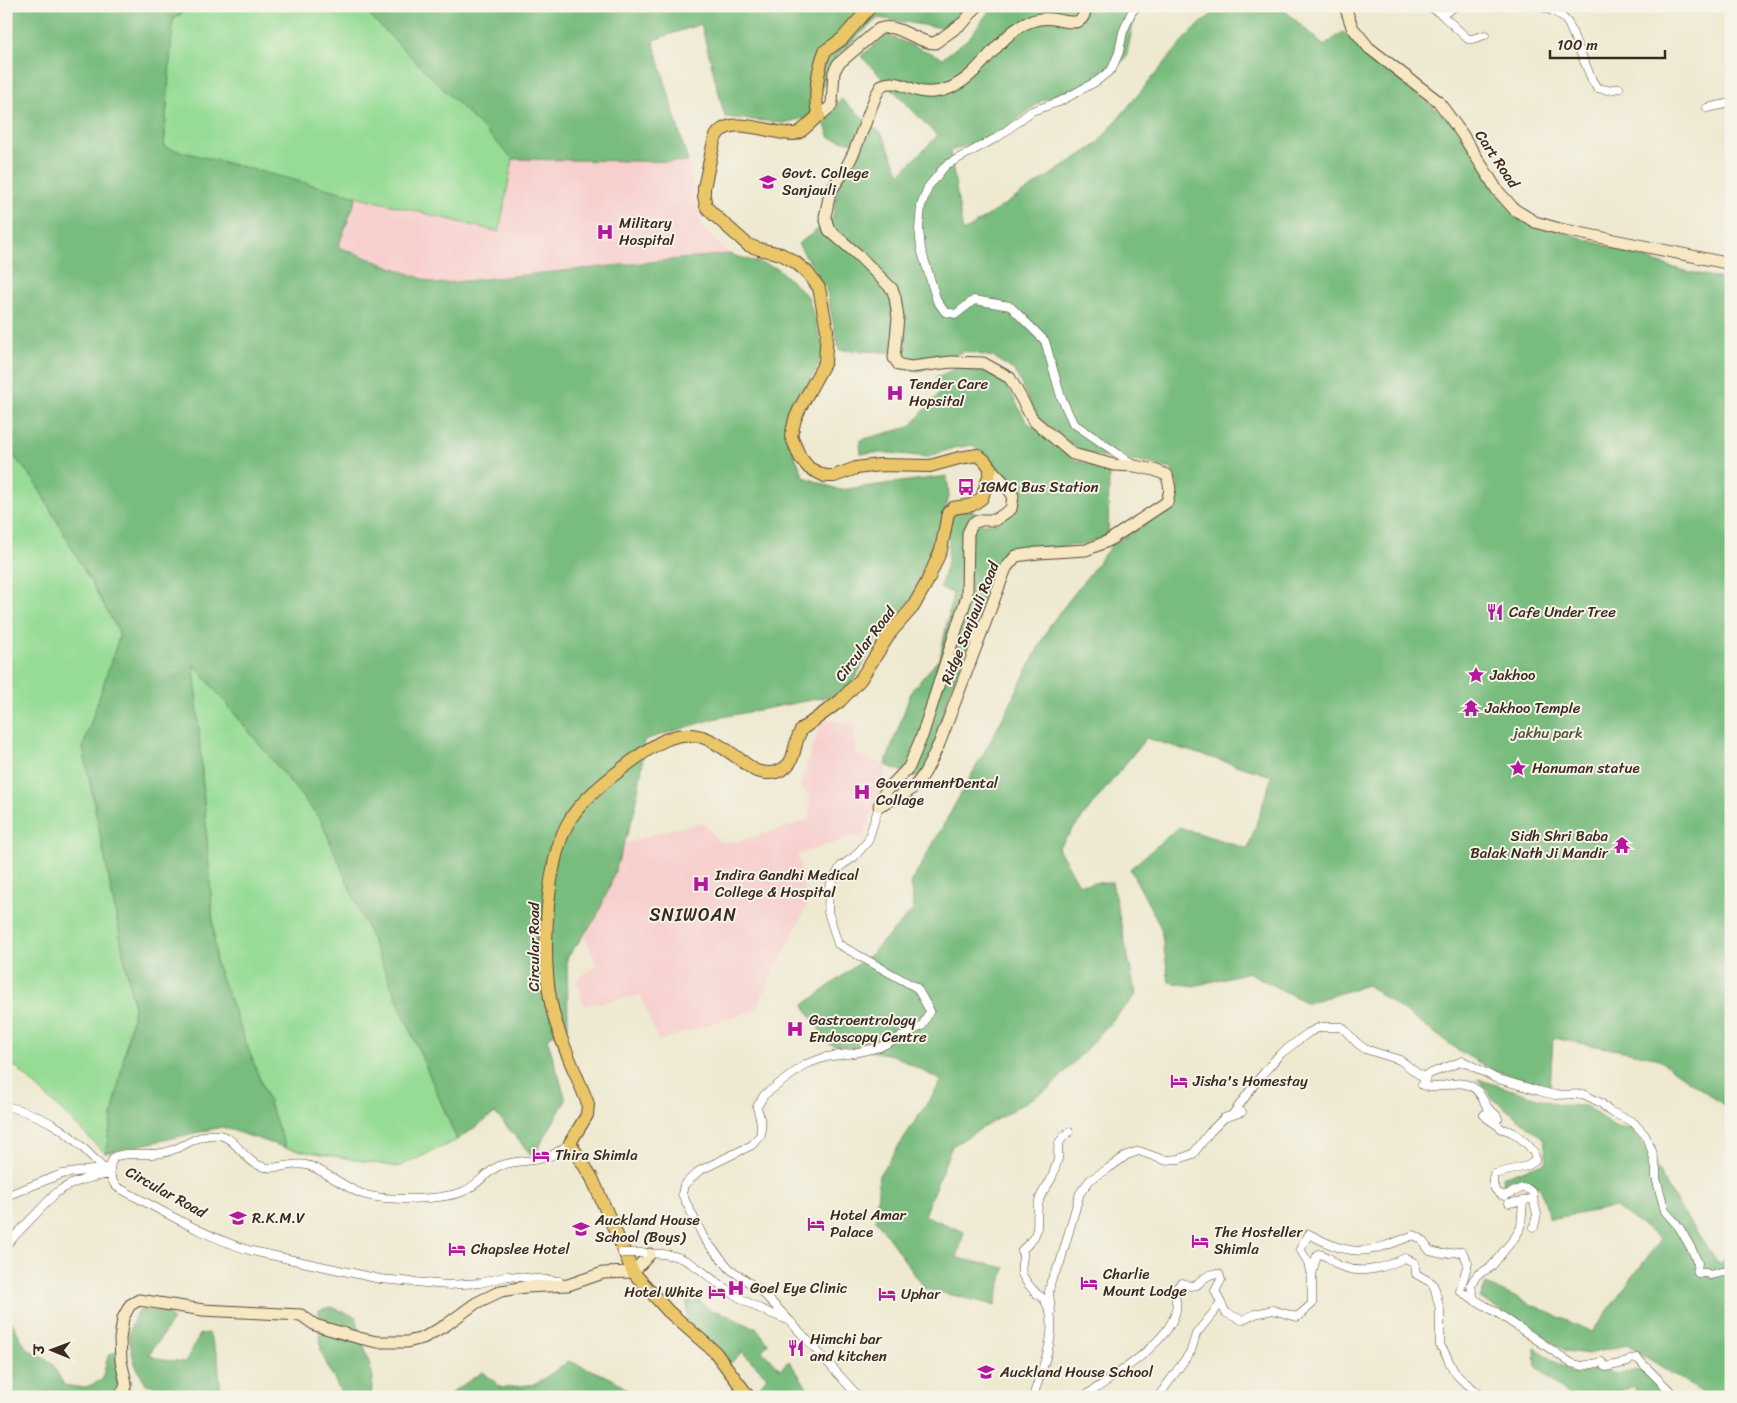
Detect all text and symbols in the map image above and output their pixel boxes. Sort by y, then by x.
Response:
scale bar [1550,28,1664,60]
text: 100 m [1557,32,1598,58]
street label: Cart Road [1468,125,1527,194]
place label: Govt. College Sanjauli [782,160,869,203]
school or university icon: Govt. College Sanjauli [758,172,778,192]
place label: Military Hospital [619,210,675,253]
hospital icon: Military Hospital [595,222,615,242]
place label: Tender Care Hopsital [909,371,988,414]
hospital icon: Tender Care Hopsital [885,383,905,403]
place label: IGMC Bus Station [979,474,1099,500]
bus stop icon: IGMC Bus Station [956,477,976,497]
street label: Ridge Sanjauli Road [934,557,1007,688]
place label: Cafe Under Tree [1509,599,1616,625]
street label: Circular Road [828,600,903,687]
restaurant icon: Cafe Under Tree [1485,602,1505,622]
place label: Jakhoo [1489,662,1536,688]
place icon: Jakhoo [1466,665,1486,685]
place label: Jakhoo Temple [1484,695,1581,721]
temple icon: Jakhoo Temple [1461,698,1481,718]
park label: jakhu park [1510,720,1583,746]
place label: Hanuman statue [1532,755,1640,781]
place icon: Hanuman statue [1508,758,1528,778]
place label: GovernmentDental Collage [876,770,999,813]
hospital icon: GovernmentDental Collage [852,782,872,802]
place label: Sidh Shri Baba Balak Nath Ji Mandir [1470,823,1609,866]
temple icon: Sidh Shri Baba Balak Nath Ji Mandir [1612,835,1632,855]
place label: Indira Gandhi Medical College & Hospital [714,862,859,905]
hospital icon: Indira Gandhi Medical College & Hospital [691,874,711,894]
district label: SNIWOAN [649,899,737,931]
street label: Circular Road [521,901,547,992]
place label: Gastroentrology Endoscopy Centre [809,1007,927,1050]
hospital icon: Gastroentrology Endoscopy Centre [785,1019,805,1039]
place label: Jisha's Homestay [1192,1068,1308,1094]
hotel icon: Jisha's Homestay [1169,1071,1189,1091]
place label: Thira Shimla [555,1142,638,1168]
hotel icon: Thira Shimla [531,1145,551,1165]
street label: Circular Road [121,1159,212,1226]
place label: Hotel Amar Palace [830,1202,907,1245]
place label: R.K.M.V [252,1205,305,1231]
place label: Auckland House School (Boys) [594,1207,700,1250]
school or university icon: R.K.M.V [228,1208,248,1228]
hotel icon: Hotel Amar Palace [806,1214,826,1234]
school or university icon: Auckland House School (Boys) [571,1219,591,1239]
place label: The Hosteller Shimla [1214,1219,1303,1262]
hotel icon: The Hosteller Shimla [1190,1231,1210,1251]
place label: Chapslee Hotel [471,1236,570,1262]
hotel icon: Chapslee Hotel [447,1239,467,1259]
place label: Charlie Mount Lodge [1103,1261,1187,1304]
hotel icon: Charlie Mount Lodge [1079,1273,1099,1293]
place label: Goel Eye Clinic [750,1275,848,1301]
hospital icon: Goel Eye Clinic [726,1278,746,1298]
place label: Hotel White [624,1279,703,1305]
place label: Uphar [901,1281,941,1307]
hotel icon: Hotel White [707,1282,727,1302]
hotel icon: Uphar [877,1284,897,1304]
north arrow [28,1326,78,1376]
place label: Himchi bar and kitchen [810,1326,887,1369]
restaurant icon: Himchi bar and kitchen [786,1338,806,1358]
text: उ [27,1343,52,1357]
place label: Auckland House School [999,1359,1154,1385]
school or university icon: Auckland House School [976,1362,996,1382]

